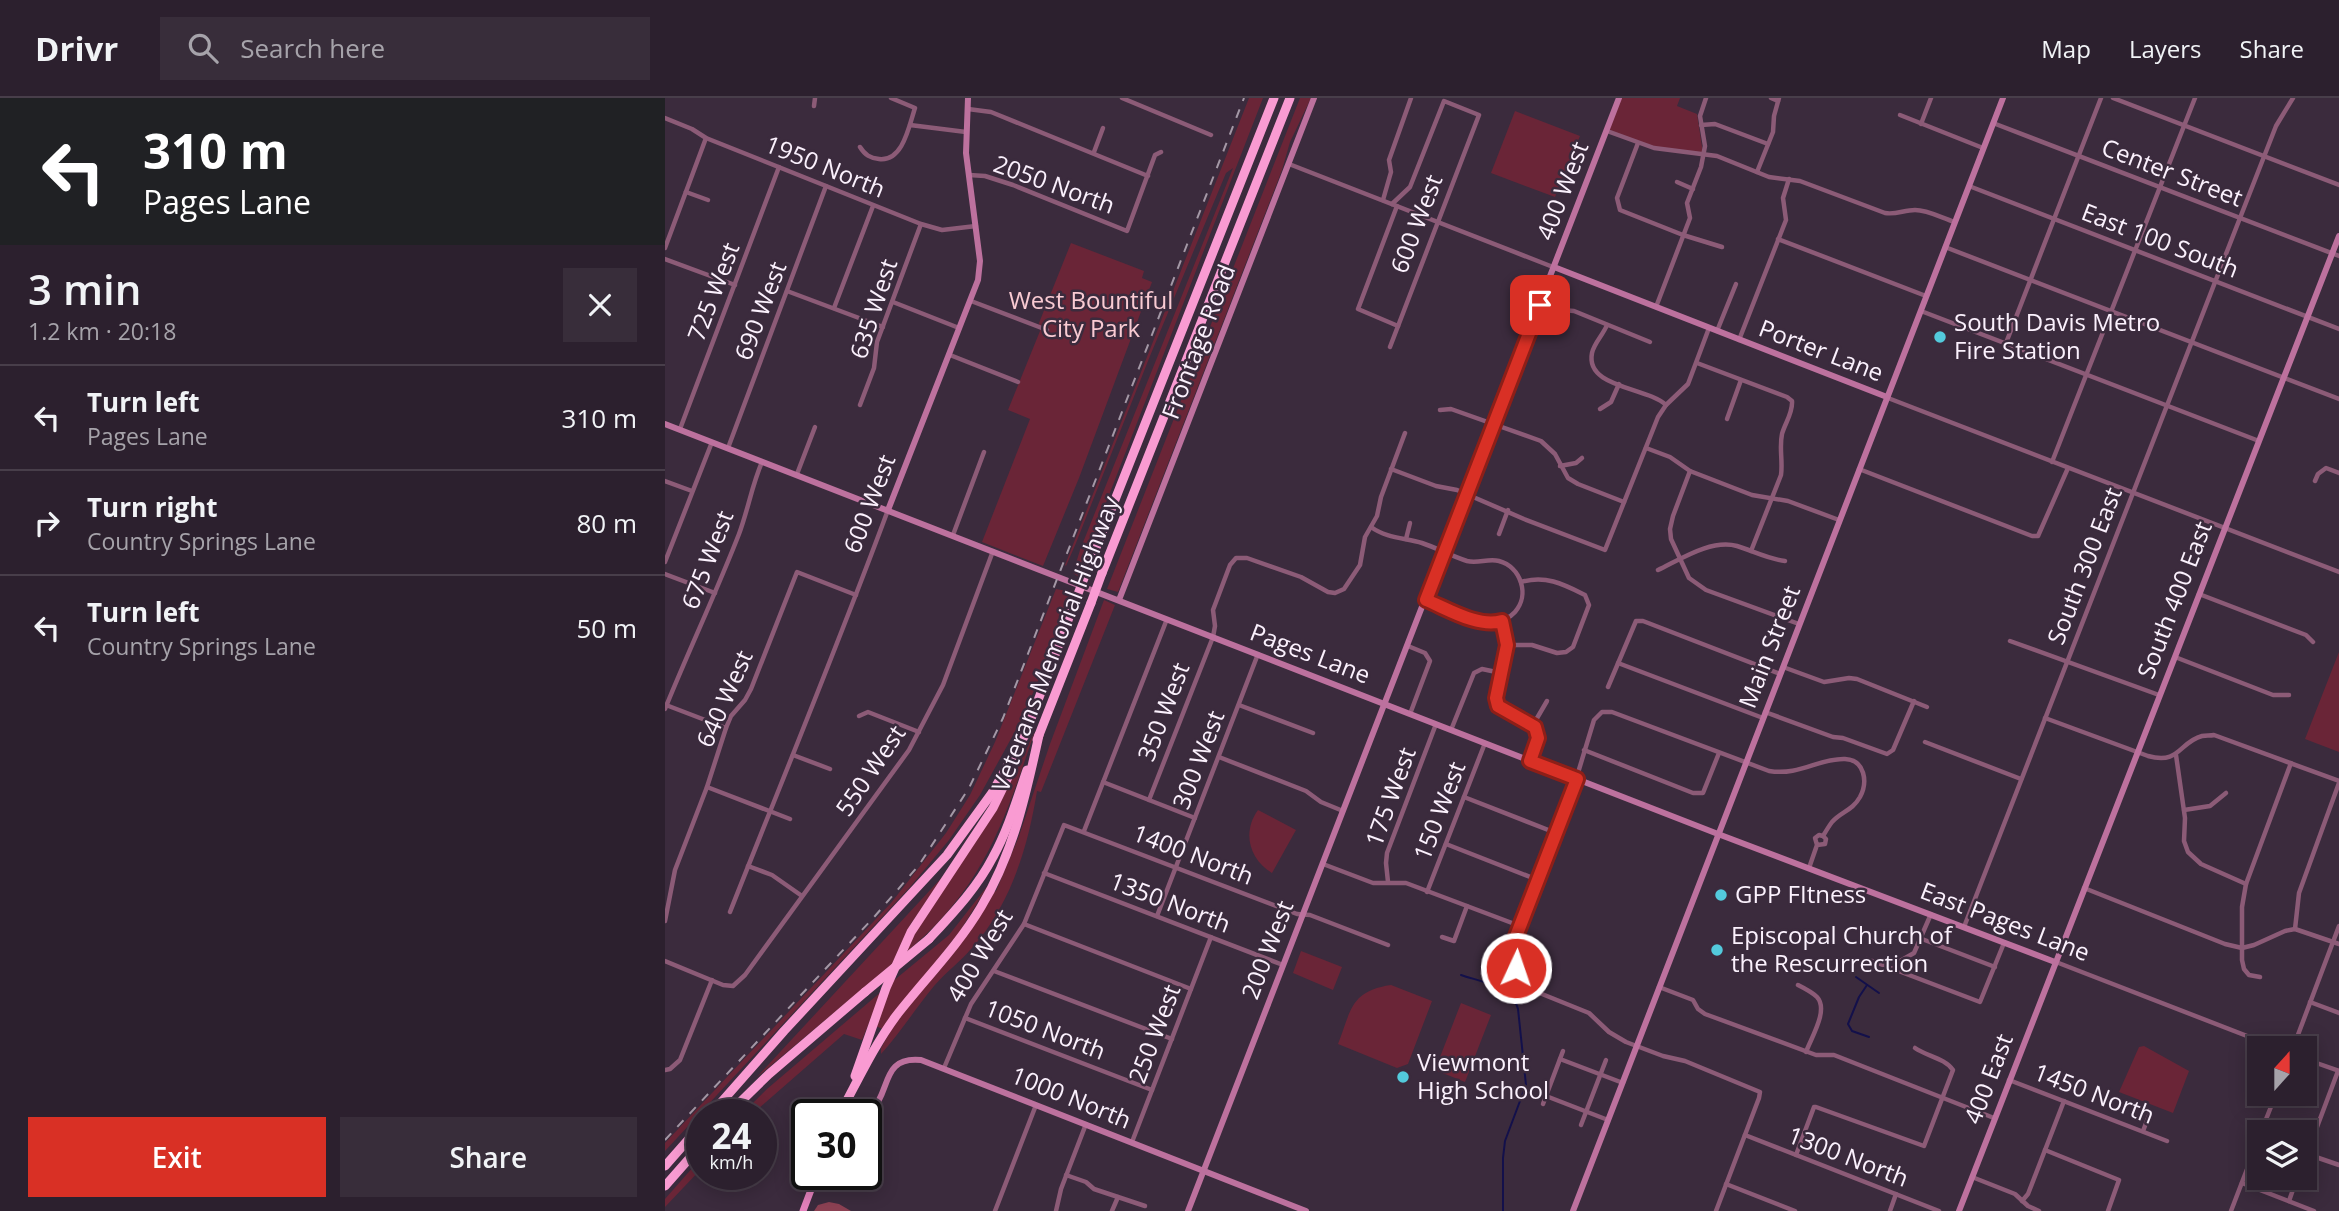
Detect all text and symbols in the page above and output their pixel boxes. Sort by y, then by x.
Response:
search box [160,17,650,80]
text: Drivr [35,26,118,71]
icon: search [184,29,222,67]
text: Search here [240,30,385,66]
text: Map [2041,32,2091,65]
text: Layers [2129,32,2202,65]
text: Share [2240,32,2304,65]
text: 310 m [143,117,288,183]
icon: left [28,126,119,217]
street label: 1950 North [761,127,890,205]
street label: Center Street [2097,130,2248,214]
street label: 400 West [1528,136,1595,244]
street label: 2050 North [989,146,1120,221]
street label: 600 West [1382,169,1449,277]
text: Pages Lane [143,180,311,223]
street label: East 100 South [2077,194,2244,285]
street label: 725 West [679,237,746,345]
street label: 635 West [841,254,904,363]
street label: 690 West [726,256,793,364]
street label: Frontage Road [1153,259,1242,424]
text: 3 min [28,260,141,317]
button: close [563,268,637,342]
pin [1510,275,1570,335]
park label: West Bountiful City Park [1009,283,1173,344]
icon: arrive [1521,286,1559,324]
place label: South Davis Metro Fire Station [1954,305,2160,366]
street label: Porter Lane [1755,311,1889,388]
text: 1.2 km · 20:18 [28,315,176,347]
marker: South Davis Metro Fire Station [1932,329,1948,345]
text: Turn left [87,384,199,420]
icon: left [28,399,66,437]
text: 310 m [562,400,637,436]
text: Pages Lane [87,420,208,452]
street label: 600 West [835,449,902,557]
street label: South 300 East [2038,482,2129,649]
text: Turn right [87,489,218,525]
street label: Veterans Memorial Highway [983,490,1127,796]
icon: right [28,504,66,542]
text: 80 m [576,505,637,541]
street label: 675 West [673,505,740,613]
street label: South 400 East [2128,516,2219,683]
text: Country Springs Lane [87,525,316,557]
street label: Main Street [1730,580,1807,713]
text: Turn left [87,594,199,630]
icon: left [28,609,66,647]
text: 50 m [576,610,637,646]
street label: Pages Lane [1246,615,1375,691]
text: Country Springs Lane [87,630,316,662]
street label: 640 West [688,645,760,752]
street label: 350 West [1129,657,1196,765]
street label: 300 West [1164,705,1231,813]
street label: 550 West [827,718,912,822]
street label: 175 West [1356,742,1423,851]
street label: 150 West [1405,756,1472,864]
street label: 1400 North [1128,815,1259,892]
street label: 1350 North [1105,863,1236,940]
street label: East Pages Lane [1916,873,2095,968]
place label: GPP FItness [1735,877,1866,910]
marker: GPP FItness [1713,887,1729,903]
street label: 200 West [1233,895,1300,1003]
street label: 400 West [938,903,1019,1008]
place label: Episcopal Church of the Rescurrection [1731,918,1954,979]
position arrow [1479,931,1553,1005]
marker: Episcopal Church of the Rescurrection [1709,942,1725,958]
street label: 250 West [1120,979,1187,1087]
street label: 1050 North [980,990,1111,1067]
street label: 400 East [1955,1029,2020,1128]
north arrow [2247,1036,2317,1106]
map controls [2247,1036,2317,1190]
place label: Viewmont High School [1417,1045,1549,1106]
street label: 1450 North [2029,1054,2160,1131]
street label: 1000 North [1007,1058,1136,1136]
marker: Viewmont High School [1395,1069,1411,1085]
speed limit sign: 30 [791,1099,882,1190]
text: 24 [711,1112,752,1159]
button: Exit [28,1117,326,1197]
button: Share [340,1117,637,1197]
street label: 1300 North [1783,1117,1914,1194]
button: layers [2247,1120,2317,1190]
text: km/h [710,1150,753,1174]

